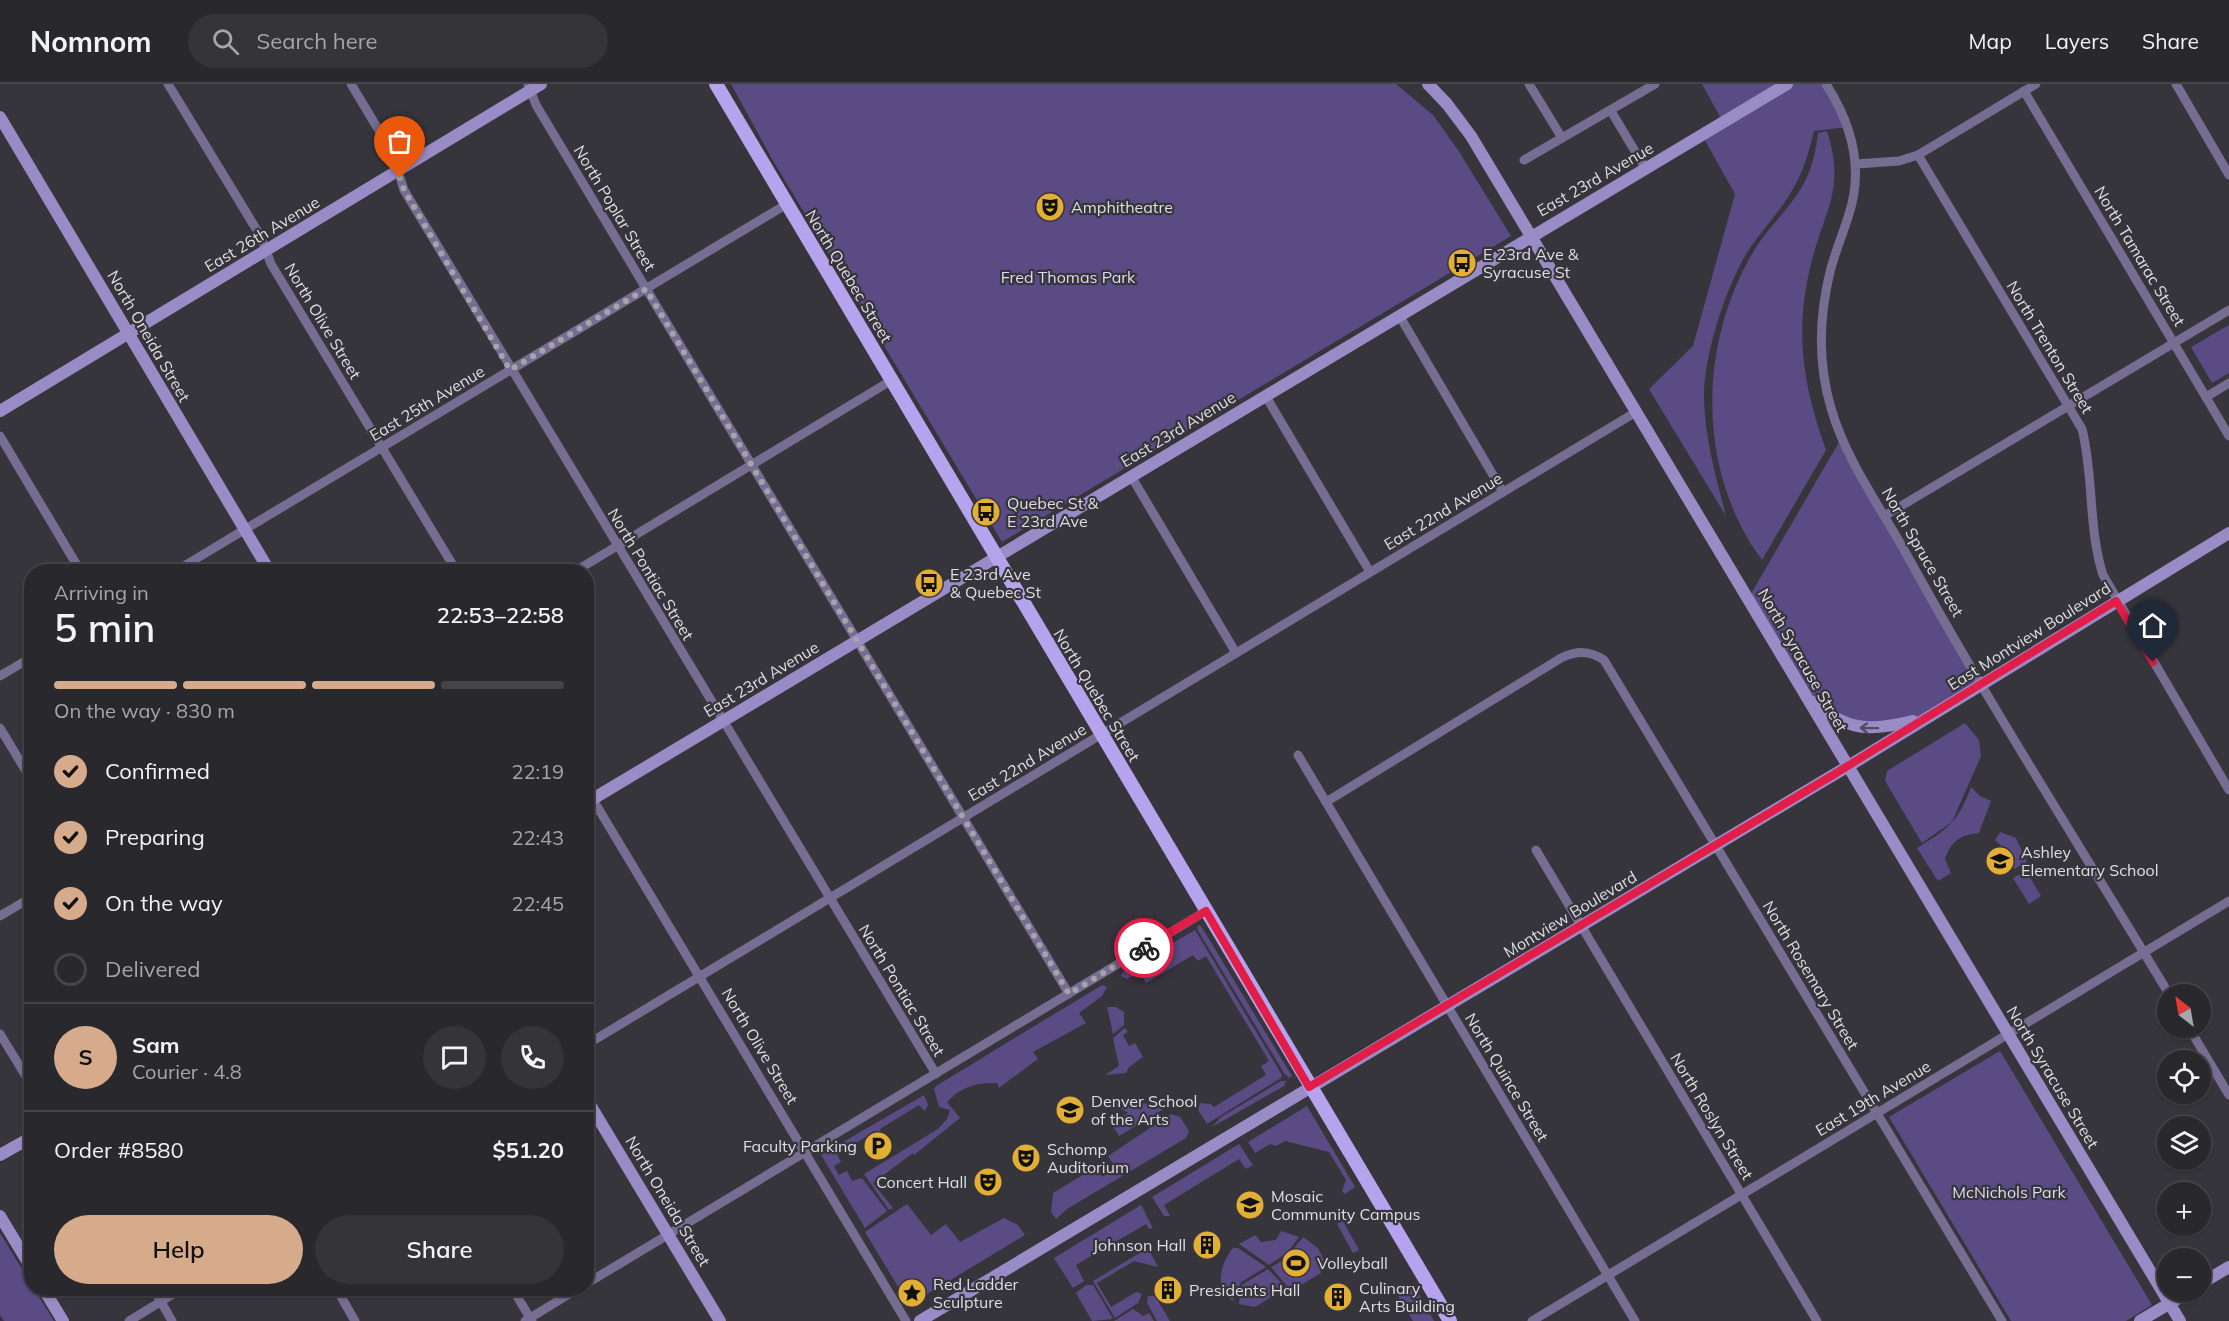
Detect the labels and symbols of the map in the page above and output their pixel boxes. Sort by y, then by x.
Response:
pin [374,116,425,178]
street label: East 23rd Avenue [1533,138,1657,220]
street label: North Poplar Street [570,142,661,275]
street label: North Tamarac Street [2090,182,2190,330]
theatre icon: Amphitheatre [1034,191,1066,223]
street label: East 26th Avenue [201,192,323,276]
place label: Amphitheatre [1071,197,1173,217]
street label: North Quebec Street [801,206,897,346]
place label: E 23rd Ave & Syracuse St [1483,244,1579,282]
bus stop icon: E 23rd Ave & Syracuse St [1446,247,1478,279]
street label: North Olive Street [280,259,366,383]
street label: North Oneida Street [103,267,195,406]
park label: Fred Thomas Park [1001,267,1136,287]
street label: North Trenton Street [2003,277,2098,417]
street label: East 25th Avenue [366,361,488,445]
street label: East 23rd Avenue [1117,387,1239,471]
street label: East 22nd Avenue [1380,468,1506,554]
street label: North Spruce Street [1878,484,1968,621]
place label: Quebec St & E 23rd Ave [1007,493,1098,531]
bus stop icon: Quebec St & E 23rd Ave [970,496,1002,528]
street label: North Pontiac Street [604,504,699,644]
place label: E 23rd Ave & Quebec St [950,564,1042,602]
bus stop icon: E 23rd Ave & Quebec St [913,567,945,599]
street label: East Montview Boulevard [1944,578,2114,694]
street label: North Syracuse Street [1754,585,1852,736]
pin [2127,600,2178,662]
street label: North Quebec Street [1049,625,1145,765]
street label: East 23rd Avenue [700,637,822,721]
street label: East 22nd Avenue [964,719,1090,805]
one-way arrow [1859,722,1879,734]
place label: Ashley Elementary School [2021,842,2159,880]
school or university icon: Ashley Elementary School [1984,845,2016,877]
street label: Montview Boulevard [1500,866,1640,962]
street label: North Rosemary Street [1759,897,1864,1053]
courier [1114,918,1174,978]
street label: North Pontiac Street [855,920,950,1060]
street label: North Olive Street [717,984,803,1108]
north arrow [2157,984,2211,1038]
street label: North Syracuse Street [2003,1002,2104,1152]
street label: North Quince Street [1461,1009,1553,1145]
street label: North Roslyn Street [1666,1049,1758,1183]
street label: East 19th Avenue [1812,1056,1934,1140]
place label: Denver School of the Arts [1091,1091,1197,1129]
school or university icon: Denver School of the Arts [1054,1094,1086,1126]
parking icon: Faculty Parking [862,1130,894,1162]
street label: North Oneida Street [621,1132,715,1270]
place label: Faculty Parking [743,1136,857,1156]
place label: Schomp Auditorium [1047,1139,1129,1177]
theatre icon: Schomp Auditorium [1010,1142,1042,1174]
theatre icon: Concert Hall [972,1166,1004,1198]
place label: Concert Hall [876,1172,967,1192]
park label: McNichols Park [1952,1182,2066,1202]
place label: Mosaic Community Campus [1271,1186,1421,1224]
school or university icon: Mosaic Community Campus [1234,1189,1266,1221]
building icon: Johnson Hall [1191,1229,1223,1261]
place label: Johnson Hall [1093,1235,1186,1255]
sports icon: Volleyball [1280,1247,1312,1279]
place label: Volleyball [1317,1253,1388,1273]
place label: Red Ladder Sculpture [933,1274,1019,1312]
building icon: Presidents Hall [1152,1274,1184,1306]
place icon: Red Ladder Sculpture [896,1277,928,1309]
place label: Culinary Arts Building [1359,1278,1455,1316]
place label: Presidents Hall [1189,1280,1300,1300]
building icon: Culinary Arts Building [1322,1281,1354,1313]

